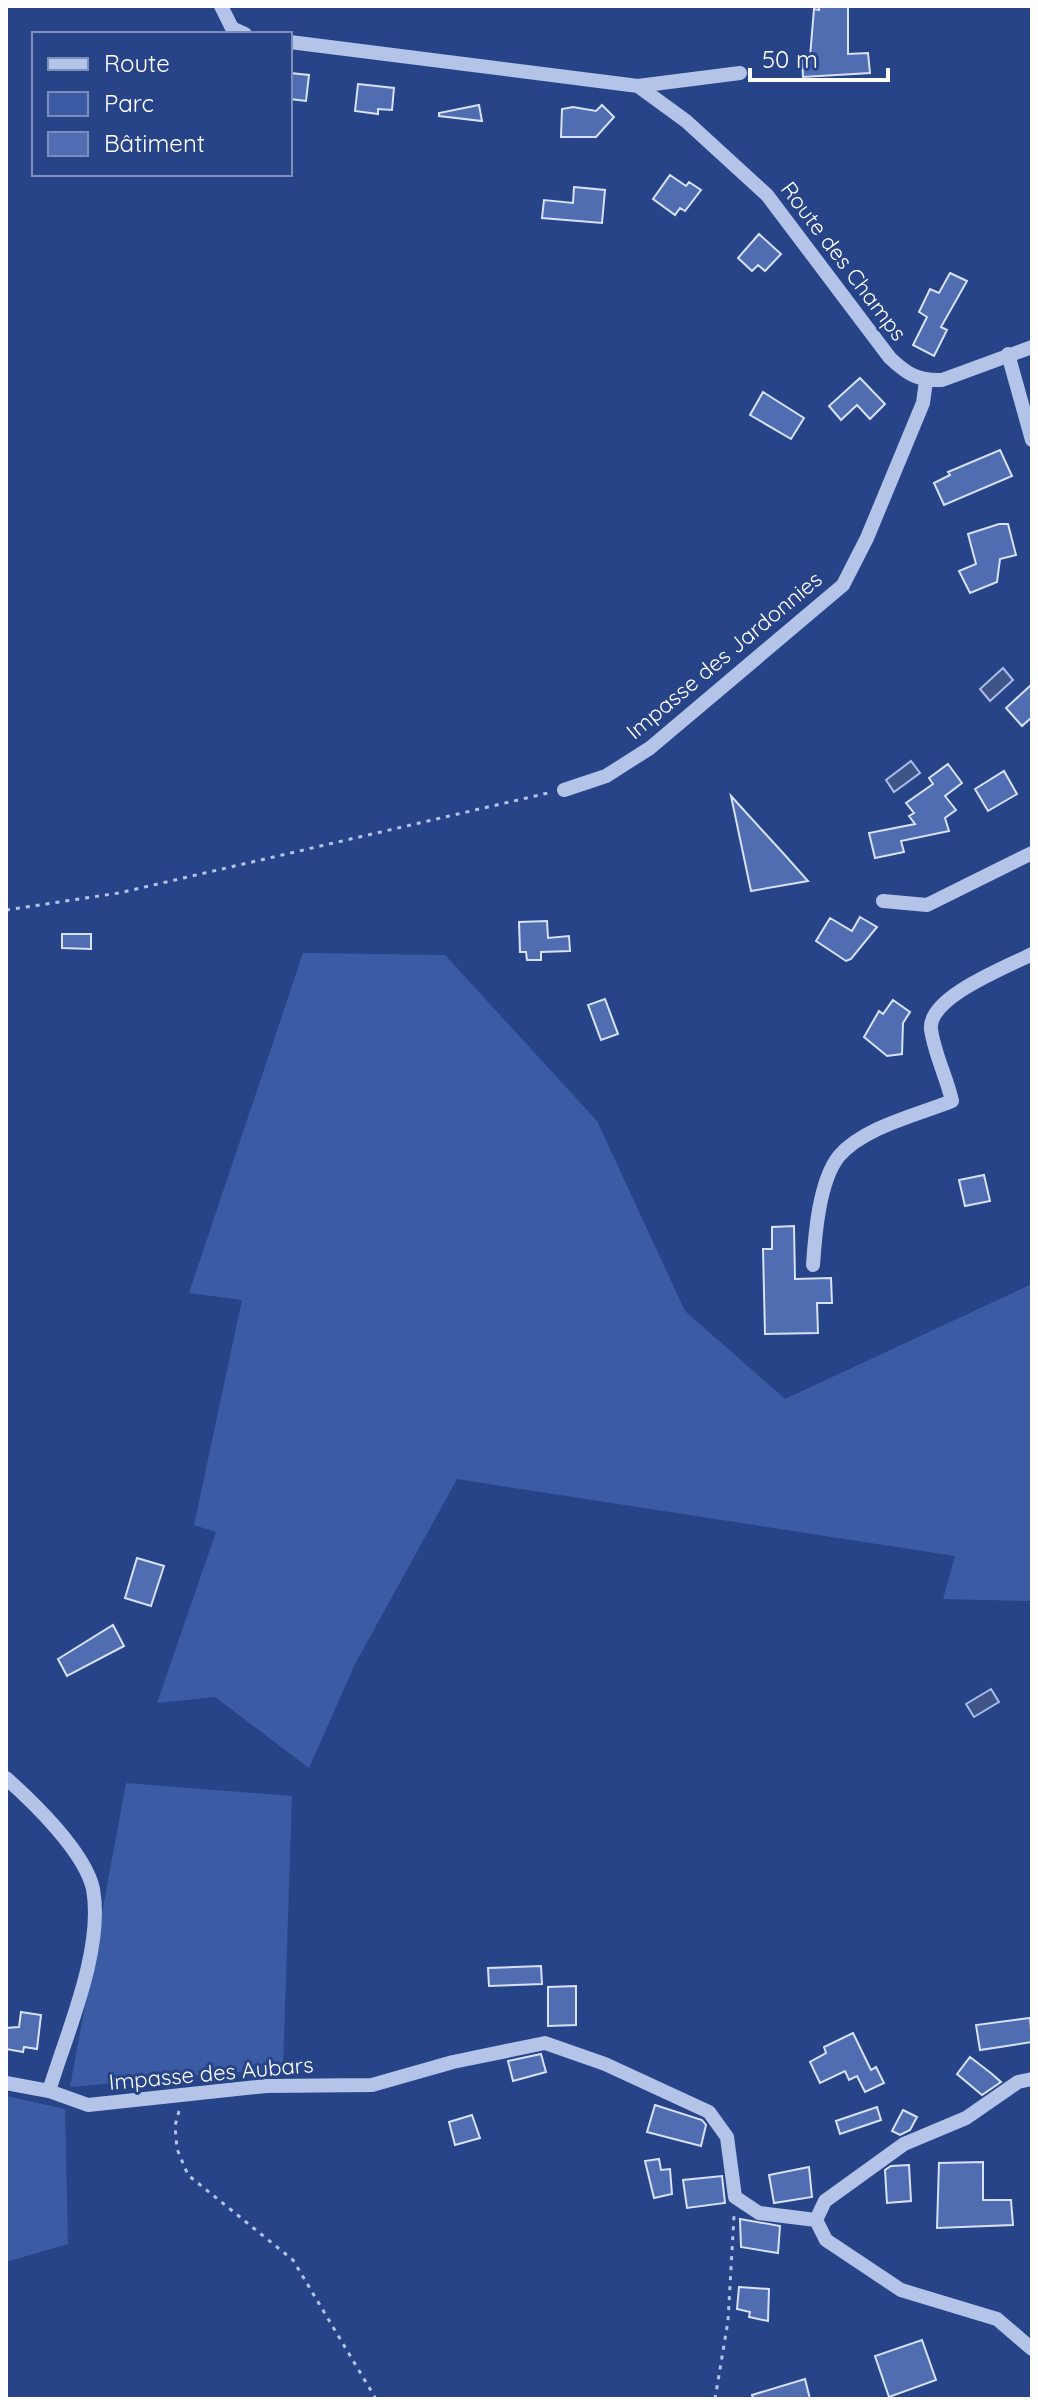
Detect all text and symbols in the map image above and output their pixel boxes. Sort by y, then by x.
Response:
legend [32,32,292,176]
scale bar [750,32,888,82]
text: 50 m [762,44,818,74]
text: Route [104,48,170,78]
text: Parc [104,88,154,118]
text: Bâtiment [104,128,205,158]
street label: Route des Champs [775,176,913,346]
street label: Impasse des Jardonnies [620,565,828,745]
street label: Impasse des Aubars [107,2050,315,2096]

